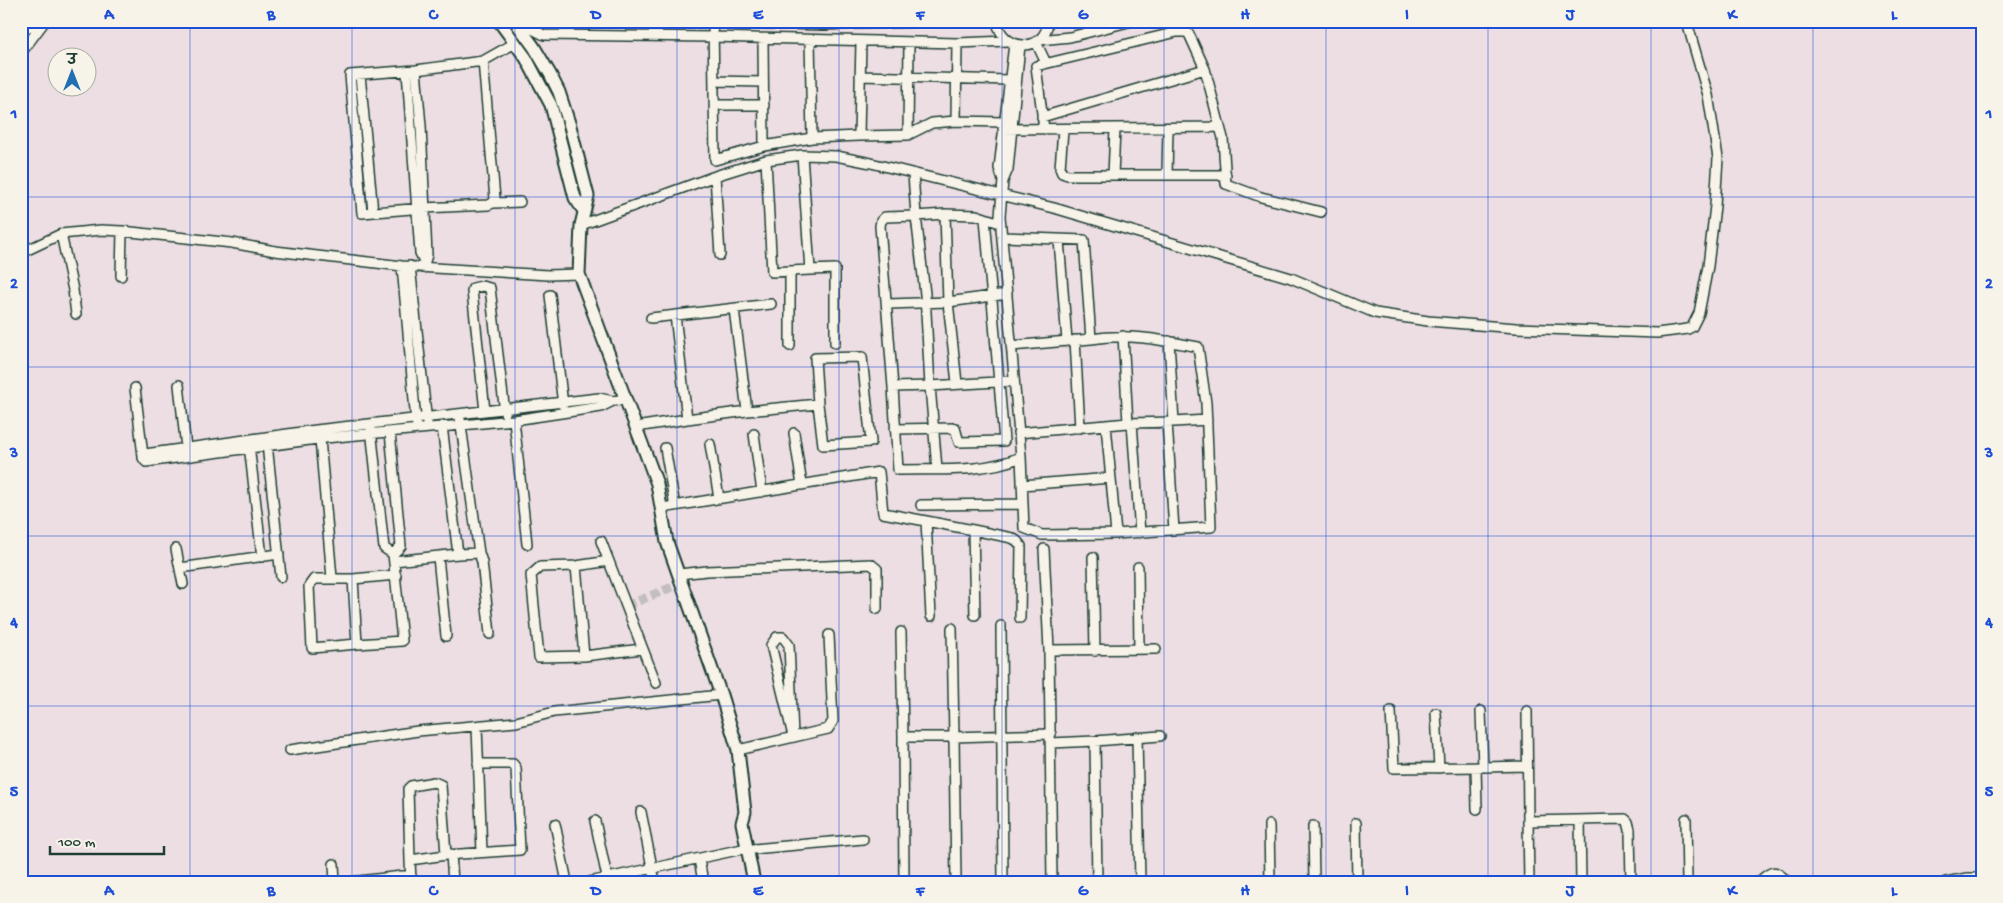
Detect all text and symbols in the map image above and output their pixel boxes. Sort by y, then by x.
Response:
text: A [103,7,115,26]
text: B [266,7,276,26]
text: C [428,7,439,26]
text: D [589,7,602,26]
text: E [753,7,764,26]
text: F [915,7,926,26]
text: G [1078,7,1089,26]
text: H [1240,7,1250,26]
text: I [1405,7,1409,26]
text: J [1565,7,1576,26]
text: K [1727,7,1739,26]
text: L [1891,7,1898,26]
north arrow [48,48,98,98]
text: उ [65,53,78,70]
text: 1 [10,106,17,125]
text: 1 [1985,106,1992,125]
text: 2 [10,276,18,295]
text: 2 [1985,276,1993,295]
text: 3 [9,445,18,464]
text: 3 [1984,445,1993,464]
text: 4 [9,615,18,634]
text: 4 [1984,615,1993,634]
text: 5 [10,784,19,803]
text: 5 [1985,784,1994,803]
scale bar [50,823,164,855]
text: 100 m [57,834,96,852]
text: A [103,883,115,902]
text: B [266,883,276,902]
text: C [428,883,439,902]
text: D [589,883,602,902]
text: E [753,883,764,902]
text: F [915,883,926,902]
text: G [1078,883,1089,902]
text: H [1240,883,1250,902]
text: I [1405,883,1409,902]
text: J [1565,883,1576,902]
text: K [1727,883,1739,902]
text: L [1891,883,1898,902]

